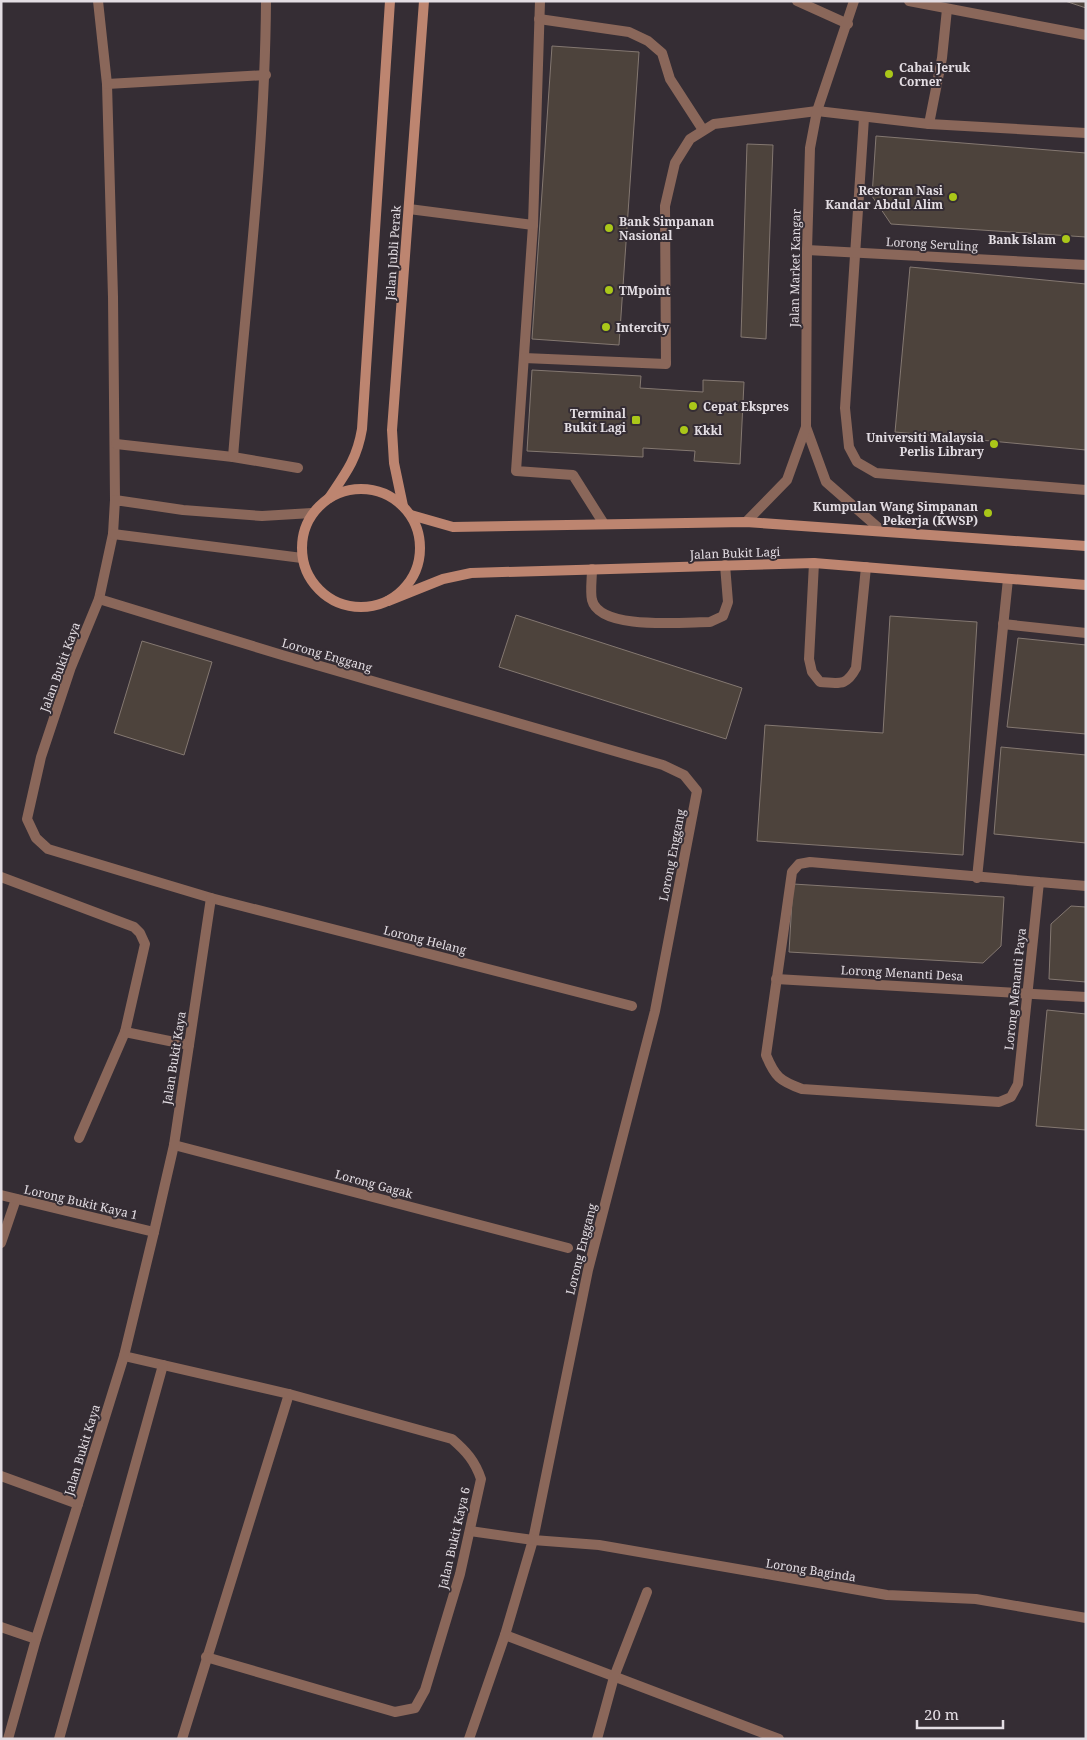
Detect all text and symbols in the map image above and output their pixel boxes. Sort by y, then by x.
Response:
place label: Cabai Jeruk Corner [899,59,970,90]
marker: Cabai Jeruk Corner [883,68,895,80]
place label: Restoran Nasi Kandar Abdul Alim [825,182,944,213]
marker: Restoran Nasi Kandar Abdul Alim [947,191,959,203]
street label: Jalan Jubli Perak [381,204,405,302]
street label: Jalan Market Kangar [785,208,805,328]
place label: Bank Simpanan Nasional [619,213,714,244]
marker: Bank Simpanan Nasional [603,222,615,234]
place label: Bank Islam [988,231,1056,248]
street label: Lorong Seruling [885,233,979,255]
marker: Bank Islam [1060,233,1072,245]
place label: TMpoint [619,282,671,299]
marker: TMpoint [603,284,615,296]
place label: Intercity [616,319,669,336]
marker: Intercity [600,321,612,333]
place label: Cepat Ekspres [703,398,789,415]
marker: Cepat Ekspres [687,400,699,412]
place label: Terminal Bukit Lagi [564,405,627,436]
marker: Terminal Bukit Lagi [630,414,642,426]
place label: Kkkl [694,422,723,439]
marker: Kkkl [678,424,690,436]
place label: Universiti Malaysia Perlis Library [866,429,984,460]
marker: Universiti Malaysia Perlis Library [988,438,1000,450]
place label: Kumpulan Wang Simpanan Pekerja (KWSP) [813,498,978,529]
marker: Kumpulan Wang Simpanan Pekerja (KWSP) [982,507,994,519]
street label: Jalan Bukit Lagi [688,543,781,563]
street label: Jalan Bukit Kaya [36,619,84,715]
street label: Lorong Enggang [280,634,375,676]
street label: Lorong Enggang [655,807,689,902]
street label: Lorong Helang [382,921,469,959]
street label: Lorong Menanti Paya [1000,927,1030,1051]
street label: Lorong Menanti Desa [840,961,964,985]
street label: Jalan Bukit Kaya [158,1010,190,1107]
street label: Lorong Gagak [333,1165,416,1203]
street label: Lorong Bukit Kaya 1 [22,1181,140,1223]
street label: Lorong Enggang [561,1201,601,1296]
street label: Jalan Bukit Kaya [60,1402,104,1499]
street label: Jalan Bukit Kaya 6 [434,1485,474,1592]
street label: Lorong Baginda [765,1554,858,1586]
scale bar [917,1698,1003,1730]
text: 20 m [924,1704,959,1724]

